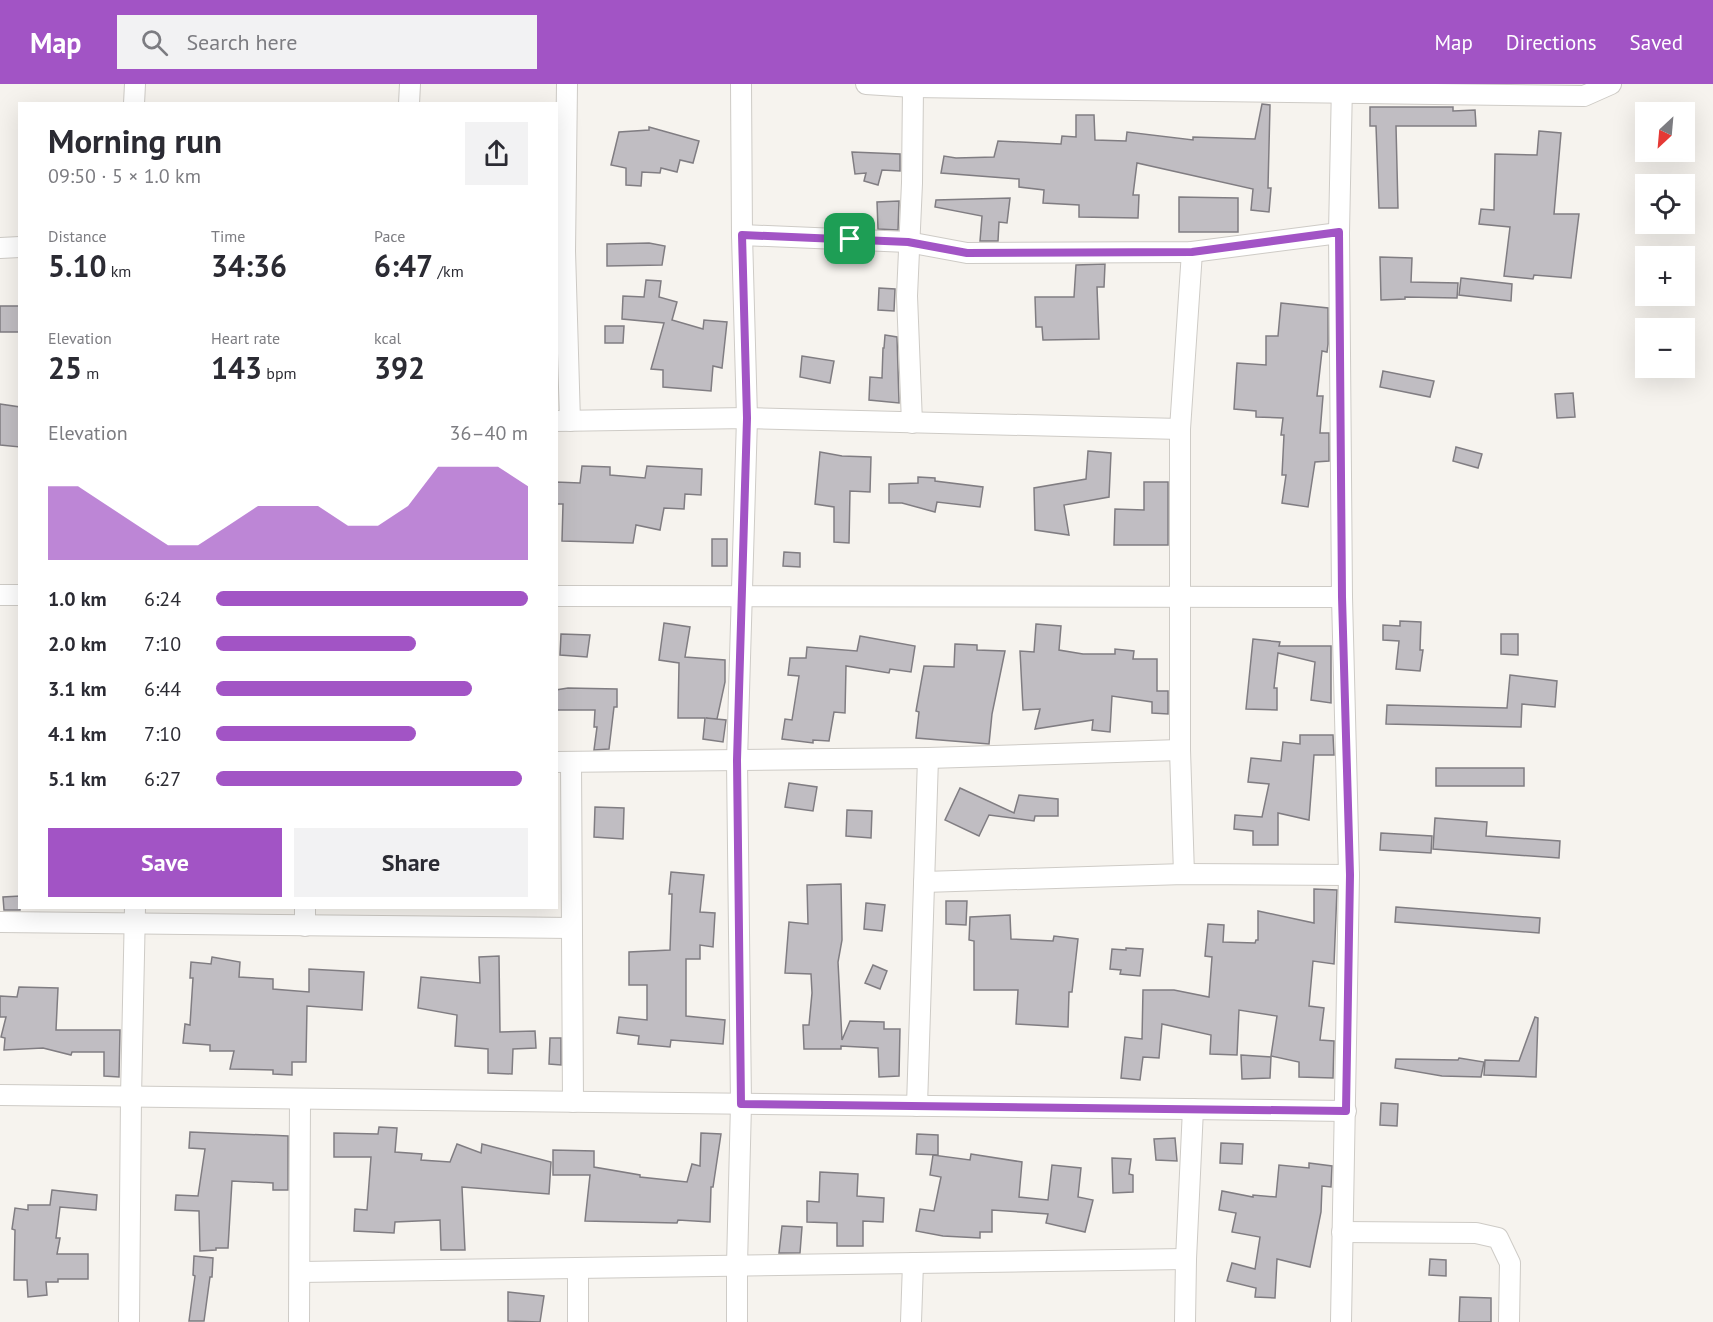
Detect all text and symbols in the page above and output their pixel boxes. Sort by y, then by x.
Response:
search box [117,15,537,69]
text: Map [30,24,81,61]
icon: search [138,26,171,59]
text: Search here [186,28,297,56]
text: Map [1434,29,1473,56]
text: Directions [1506,29,1597,56]
text: Saved [1630,29,1683,56]
north arrow [1635,102,1695,162]
map controls [1635,102,1695,378]
text: Morning run [48,119,222,162]
button: share [465,122,528,185]
text: 09:50 · 5 × 1.0 km [48,163,201,189]
button: locate [1635,174,1695,234]
pin [824,213,875,264]
icon: arrive [833,222,866,255]
text: Distance [48,226,107,246]
text: Time [211,226,245,246]
text: Pace [374,226,405,246]
text: 5.10 [48,246,106,285]
text: 34:36 [211,246,287,285]
text: 6:47 [374,246,433,285]
button: + [1635,246,1695,306]
text: km [106,261,131,281]
text: /km [433,261,464,281]
button: − [1635,318,1695,378]
text: Elevation [48,328,112,348]
text: Heart rate [211,328,280,348]
text: kcal [374,328,401,348]
text: 25 [48,348,82,387]
text: 143 [211,348,262,387]
text: 392 [374,348,425,387]
text: m [82,363,99,383]
text: bpm [262,363,297,383]
text: Elevation [48,420,128,446]
text: 36–40 m [450,420,528,446]
text: 1.0 km [48,586,107,612]
text: 6:24 [144,586,181,612]
text: 2.0 km [48,631,107,657]
text: 7:10 [144,631,181,657]
text: 3.1 km [48,676,107,702]
text: 6:44 [144,676,181,702]
text: 4.1 km [48,721,107,747]
text: 7:10 [144,721,181,747]
text: 5.1 km [48,766,107,792]
text: 6:27 [144,766,181,792]
button: Save [48,828,282,897]
button: Share [294,828,528,897]

